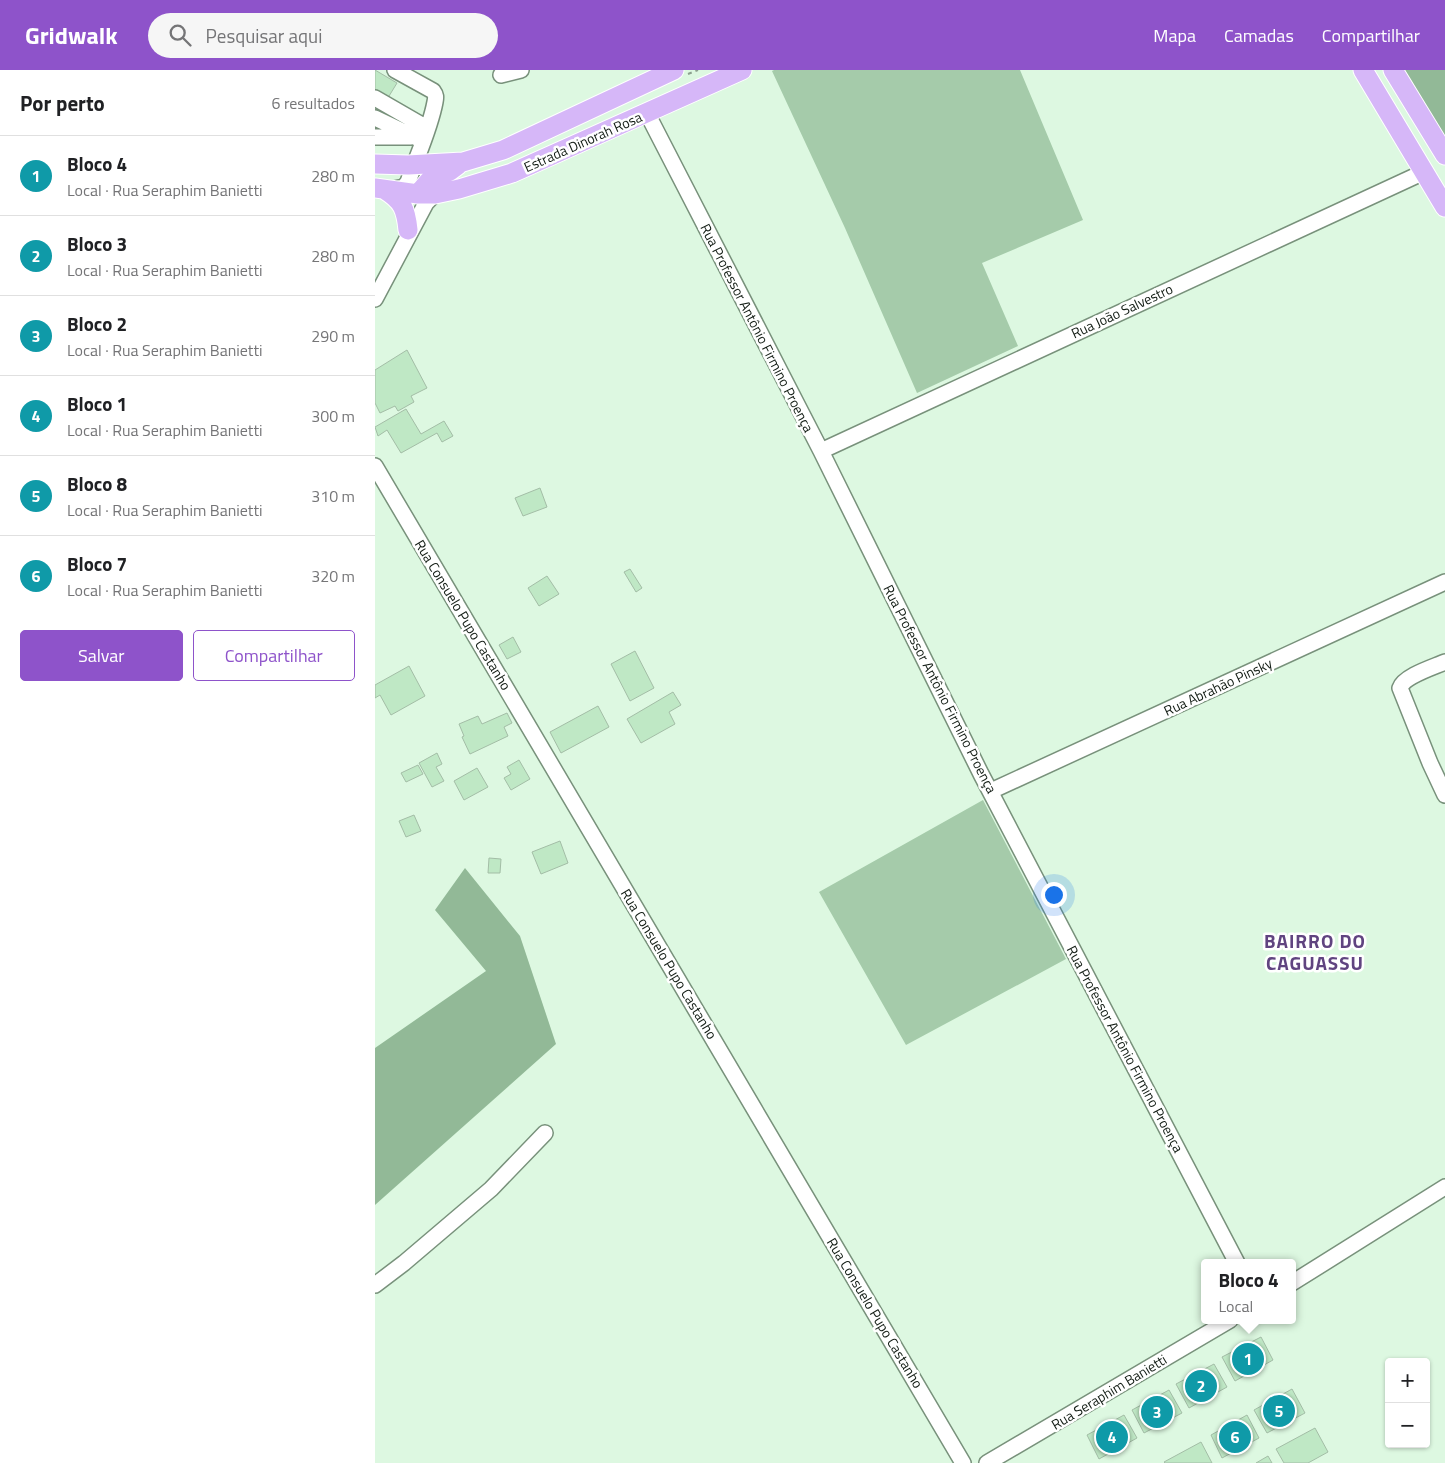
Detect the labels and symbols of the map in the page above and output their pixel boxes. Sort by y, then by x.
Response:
street label: Estrada Dinorah Rosa [520,106,645,177]
street label: Rua Professor Antônio Firmino Proença [695,220,819,436]
street label: Rua João Salvestro [1068,278,1176,343]
street label: Rua Consuelo Pupo Castanho [410,535,517,694]
street label: Rua Professor Antônio Firmino Proença [878,581,1002,797]
street label: Rua Abrahão Pinsky [1160,652,1276,721]
your location [1041,882,1067,908]
street label: Rua Consuelo Pupo Castanho [616,884,723,1043]
district label: BAIRRO DO CAGUASSU [1264,926,1366,977]
street label: Rua Professor Antônio Firmino Proença [1062,942,1189,1156]
street label: Rua Consuelo Pupo Castanho [822,1233,929,1392]
pin: 1 [1232,1340,1264,1378]
street label: Rua Seraphim Banietti [1047,1349,1171,1434]
pin: 2 [1185,1367,1217,1405]
pin: 5 [1263,1392,1295,1430]
pin: 3 [1141,1393,1173,1431]
pin: 4 [1096,1418,1128,1456]
pin: 6 [1219,1418,1251,1456]

